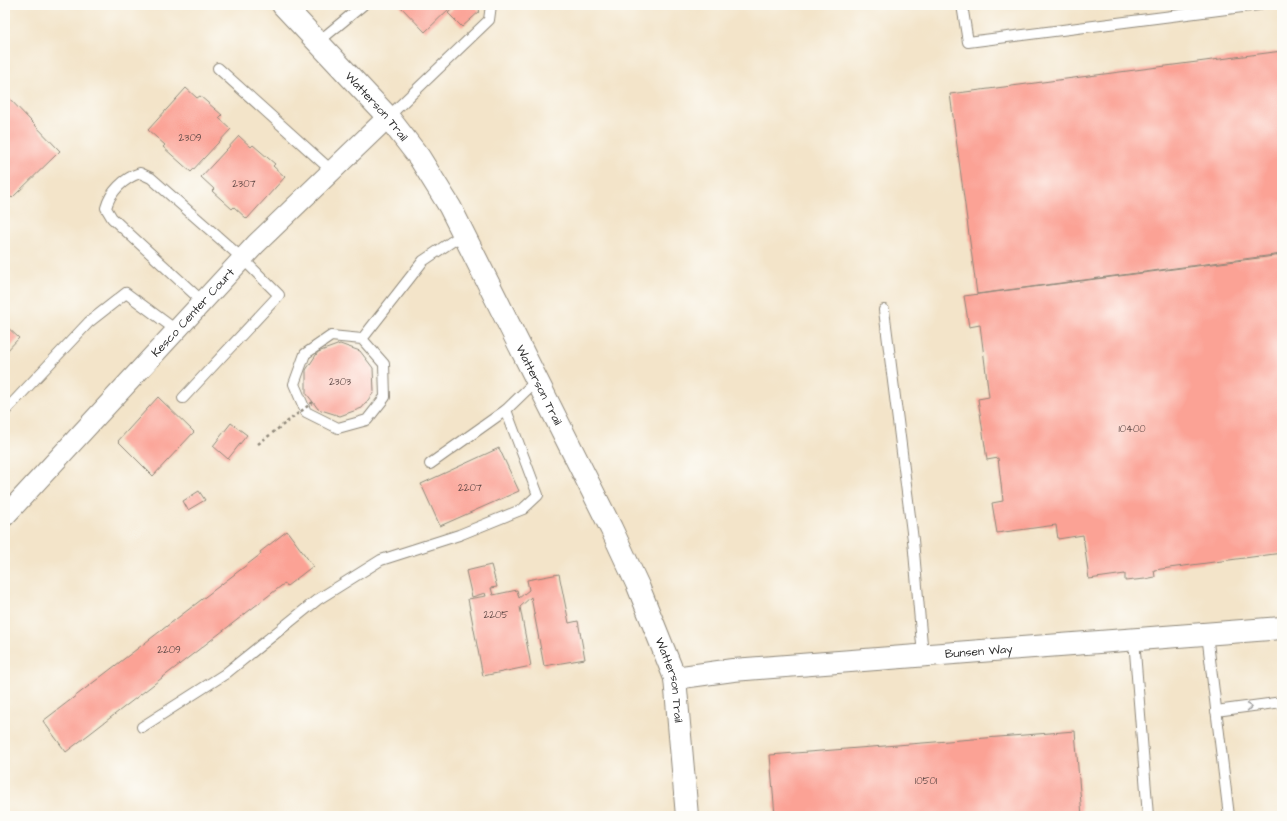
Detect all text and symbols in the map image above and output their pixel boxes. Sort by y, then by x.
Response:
street label: Watterson Trail [341,68,412,145]
house number: 2309 [179,131,202,145]
house number: 2307 [232,177,256,191]
street label: Kesco Center Court [148,264,239,361]
street label: Watterson Trail [512,342,566,428]
house number: 2303 [329,375,351,389]
house number: 10400 [1118,422,1146,436]
house number: 2207 [458,481,482,495]
house number: 2205 [484,608,508,622]
street label: Watterson Trail [651,635,687,723]
street label: Bunsen Way [944,641,1014,663]
house number: 2209 [157,643,181,657]
one-way arrow [1246,702,1252,711]
house number: 10501 [915,774,938,788]

